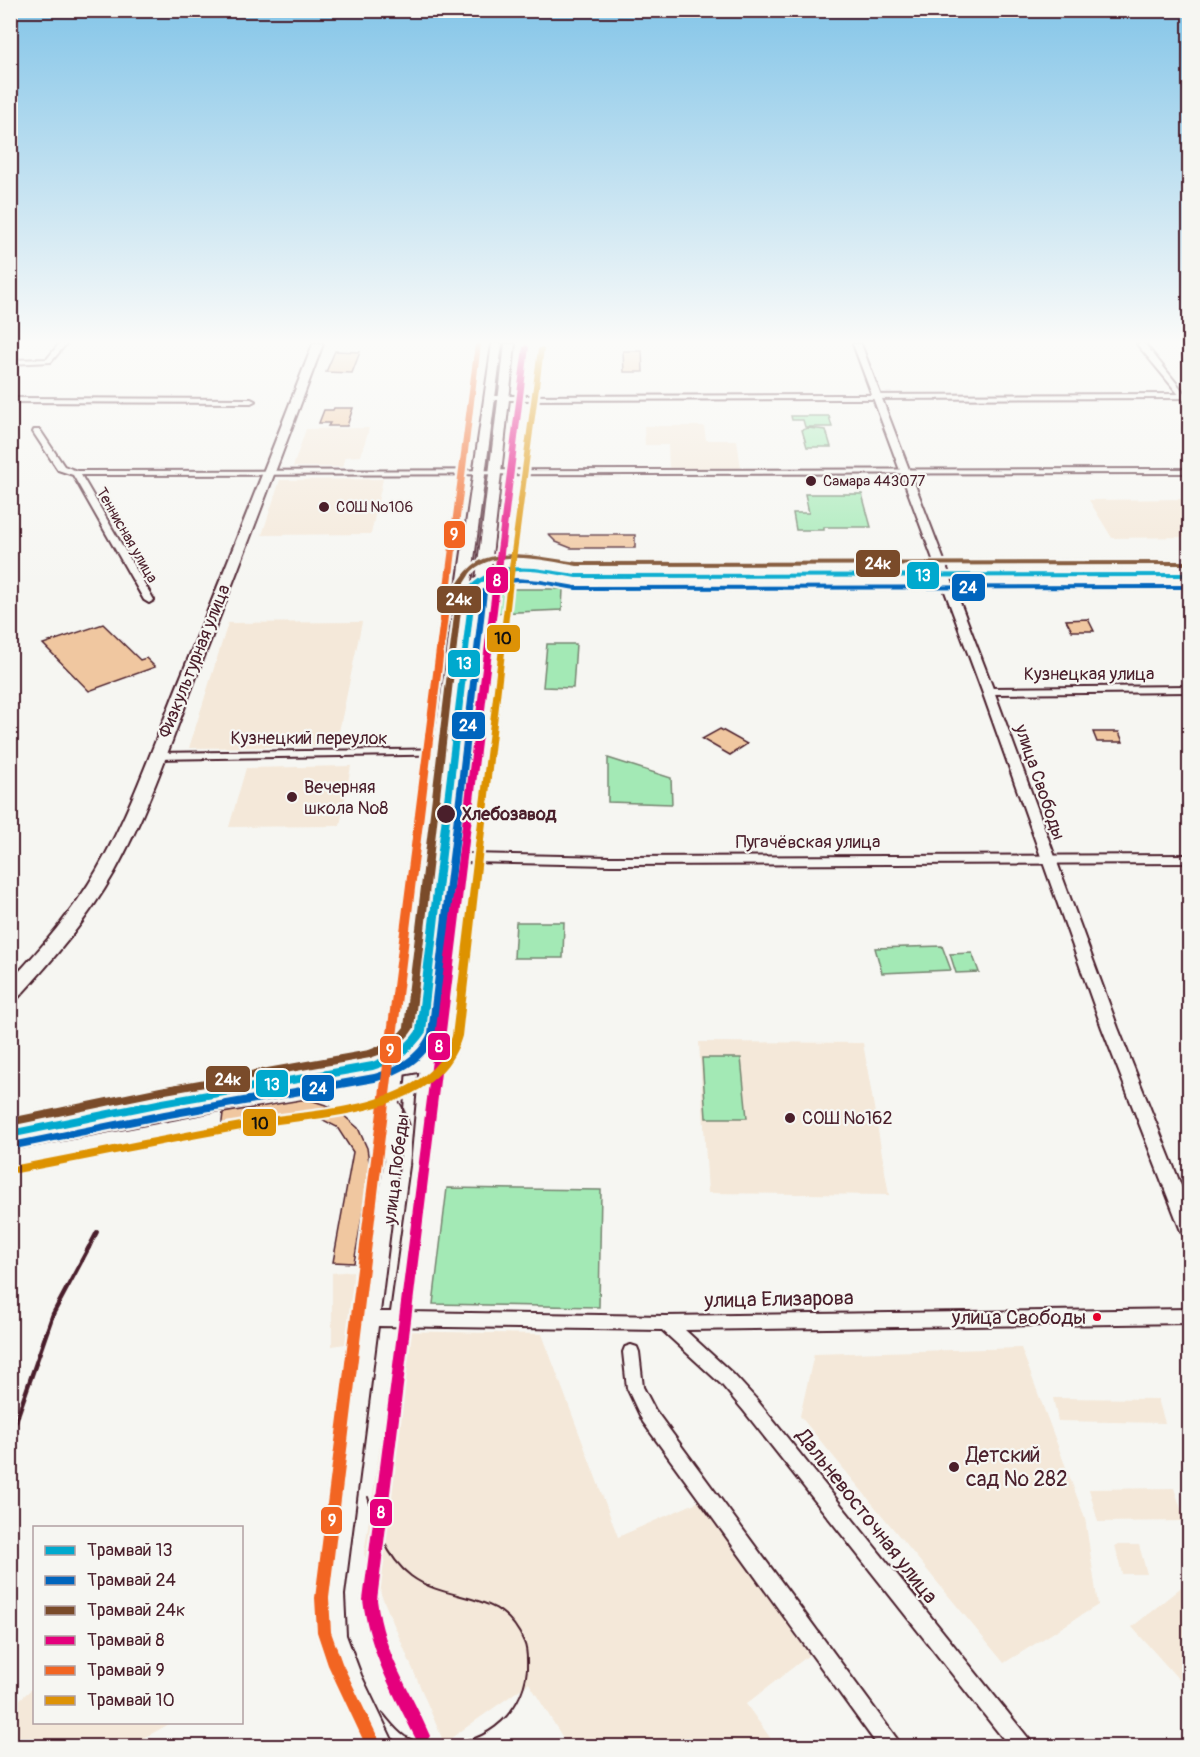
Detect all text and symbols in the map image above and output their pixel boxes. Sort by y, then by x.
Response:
place label: Самара 443077 [823,472,925,491]
marker: Самара 443077 [804,474,818,488]
street label: Теннисная улица [92,484,162,586]
place label: СОШ №106 [336,498,413,517]
marker: СОШ №106 [317,500,331,514]
line badge: 9 [443,520,466,549]
text: 9 [450,525,458,545]
line badge: 24к [855,549,901,578]
text: 24к [865,554,891,574]
line badge: 13 [906,561,940,590]
line badge: 8 [485,566,509,594]
text: 13 [915,566,931,586]
text: 8 [493,571,501,591]
line badge: 24 [951,573,986,602]
text: 24 [959,578,978,598]
street label: Физкультурная улица [153,581,236,741]
line badge: 24к [436,585,482,614]
text: 24к [446,590,472,610]
line badge: 10 [486,624,521,653]
text: 10 [494,629,512,649]
line badge: 13 [447,649,481,678]
text: 13 [456,654,472,674]
street label: Кузнецкая улица [1024,663,1154,686]
line badge: 24 [451,711,486,740]
text: 24 [459,716,478,736]
street label: улица Свободы [1009,720,1070,843]
street label: Кузнецкий переулок [230,727,388,750]
place label: Вечерняя школа №8 [304,776,388,820]
marker: Вечерняя школа №8 [285,790,299,804]
marker: Хлебозавод [435,803,457,825]
place label: Хлебозавод [462,803,557,826]
street label: Пугачёвская улица [736,831,880,854]
line badge: 8 [427,1032,451,1061]
line badge: 9 [379,1035,402,1064]
text: 8 [435,1037,443,1057]
text: 9 [386,1041,394,1061]
line badge: 24к [205,1065,251,1093]
line badge: 13 [255,1069,289,1098]
text: 24к [215,1070,241,1090]
line badge: 24 [301,1074,335,1102]
text: 13 [264,1075,280,1095]
text: 24 [309,1079,328,1099]
place label: СОШ №162 [802,1107,893,1130]
line badge: 10 [242,1108,277,1137]
marker: СОШ №162 [783,1111,797,1125]
street label: улица Победы [378,1113,415,1226]
text: 10 [251,1114,269,1134]
street label: улица Елизарова [703,1285,854,1314]
place label: улица Свободы [951,1305,1086,1330]
marker: улица Свободы [1091,1311,1103,1323]
street label: Дальневосточная улица [789,1422,943,1609]
place label: Детский сад № 282 [965,1442,1068,1493]
marker: Детский сад № 282 [947,1460,961,1474]
line badge: 8 [369,1498,393,1527]
text: 8 [377,1503,385,1523]
line badge: 9 [320,1506,343,1535]
text: 9 [328,1511,336,1531]
legend [33,1526,243,1724]
text: Трамвай 13 [87,1539,173,1562]
text: Трамвай 24 [87,1569,177,1592]
text: Трамвай 24к [87,1599,185,1622]
text: Трамвай 8 [87,1629,165,1652]
text: Трамвай 9 [87,1659,165,1682]
text: Трамвай 10 [87,1689,175,1712]

